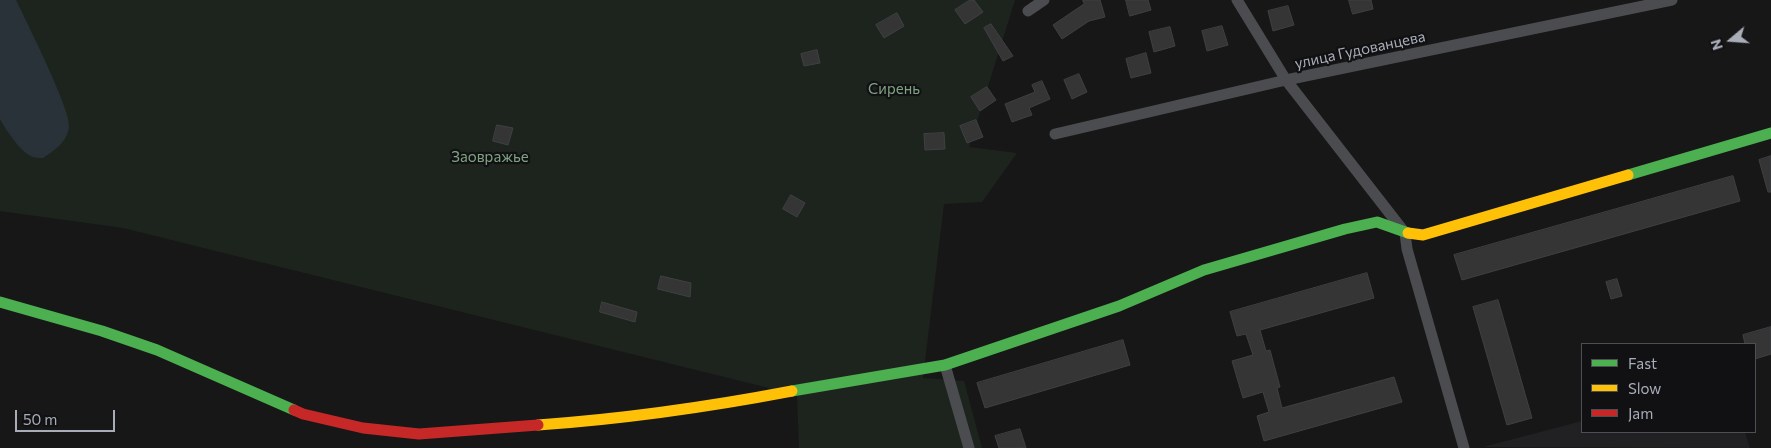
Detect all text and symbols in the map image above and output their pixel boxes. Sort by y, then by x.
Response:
north arrow [1706,15,1756,65]
street label: улица Гудованцева [1293,27,1427,73]
text: N [1707,37,1726,52]
park label: Сирень [868,80,920,98]
park label: Заовражье [451,148,529,166]
legend [1581,343,1756,433]
text: Fast [1628,354,1657,372]
text: Slow [1628,379,1661,397]
scale bar [18,400,118,432]
text: Jam [1628,404,1653,422]
text: 50 m [23,410,57,428]

